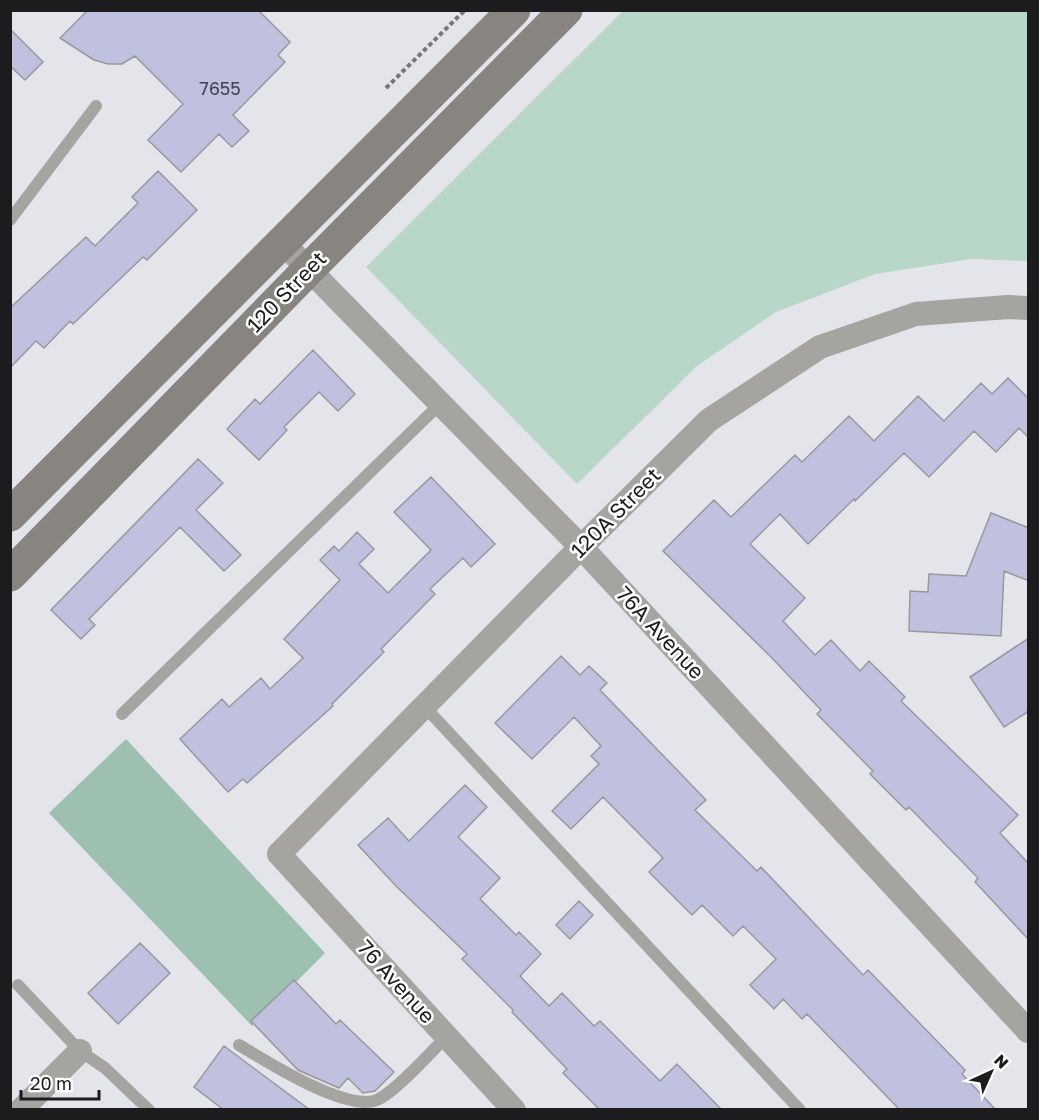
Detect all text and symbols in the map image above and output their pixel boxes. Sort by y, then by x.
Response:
house number: 7655 [199,77,241,99]
street label: 120 Street [241,245,331,337]
street label: 120A Street [565,462,666,563]
street label: 76A Avenue [611,581,710,684]
street label: 76 Avenue [353,934,441,1028]
north arrow [961,1042,1021,1102]
text: N [990,1050,1013,1073]
scale bar [21,1063,99,1101]
text: 20 m [30,1072,72,1094]

